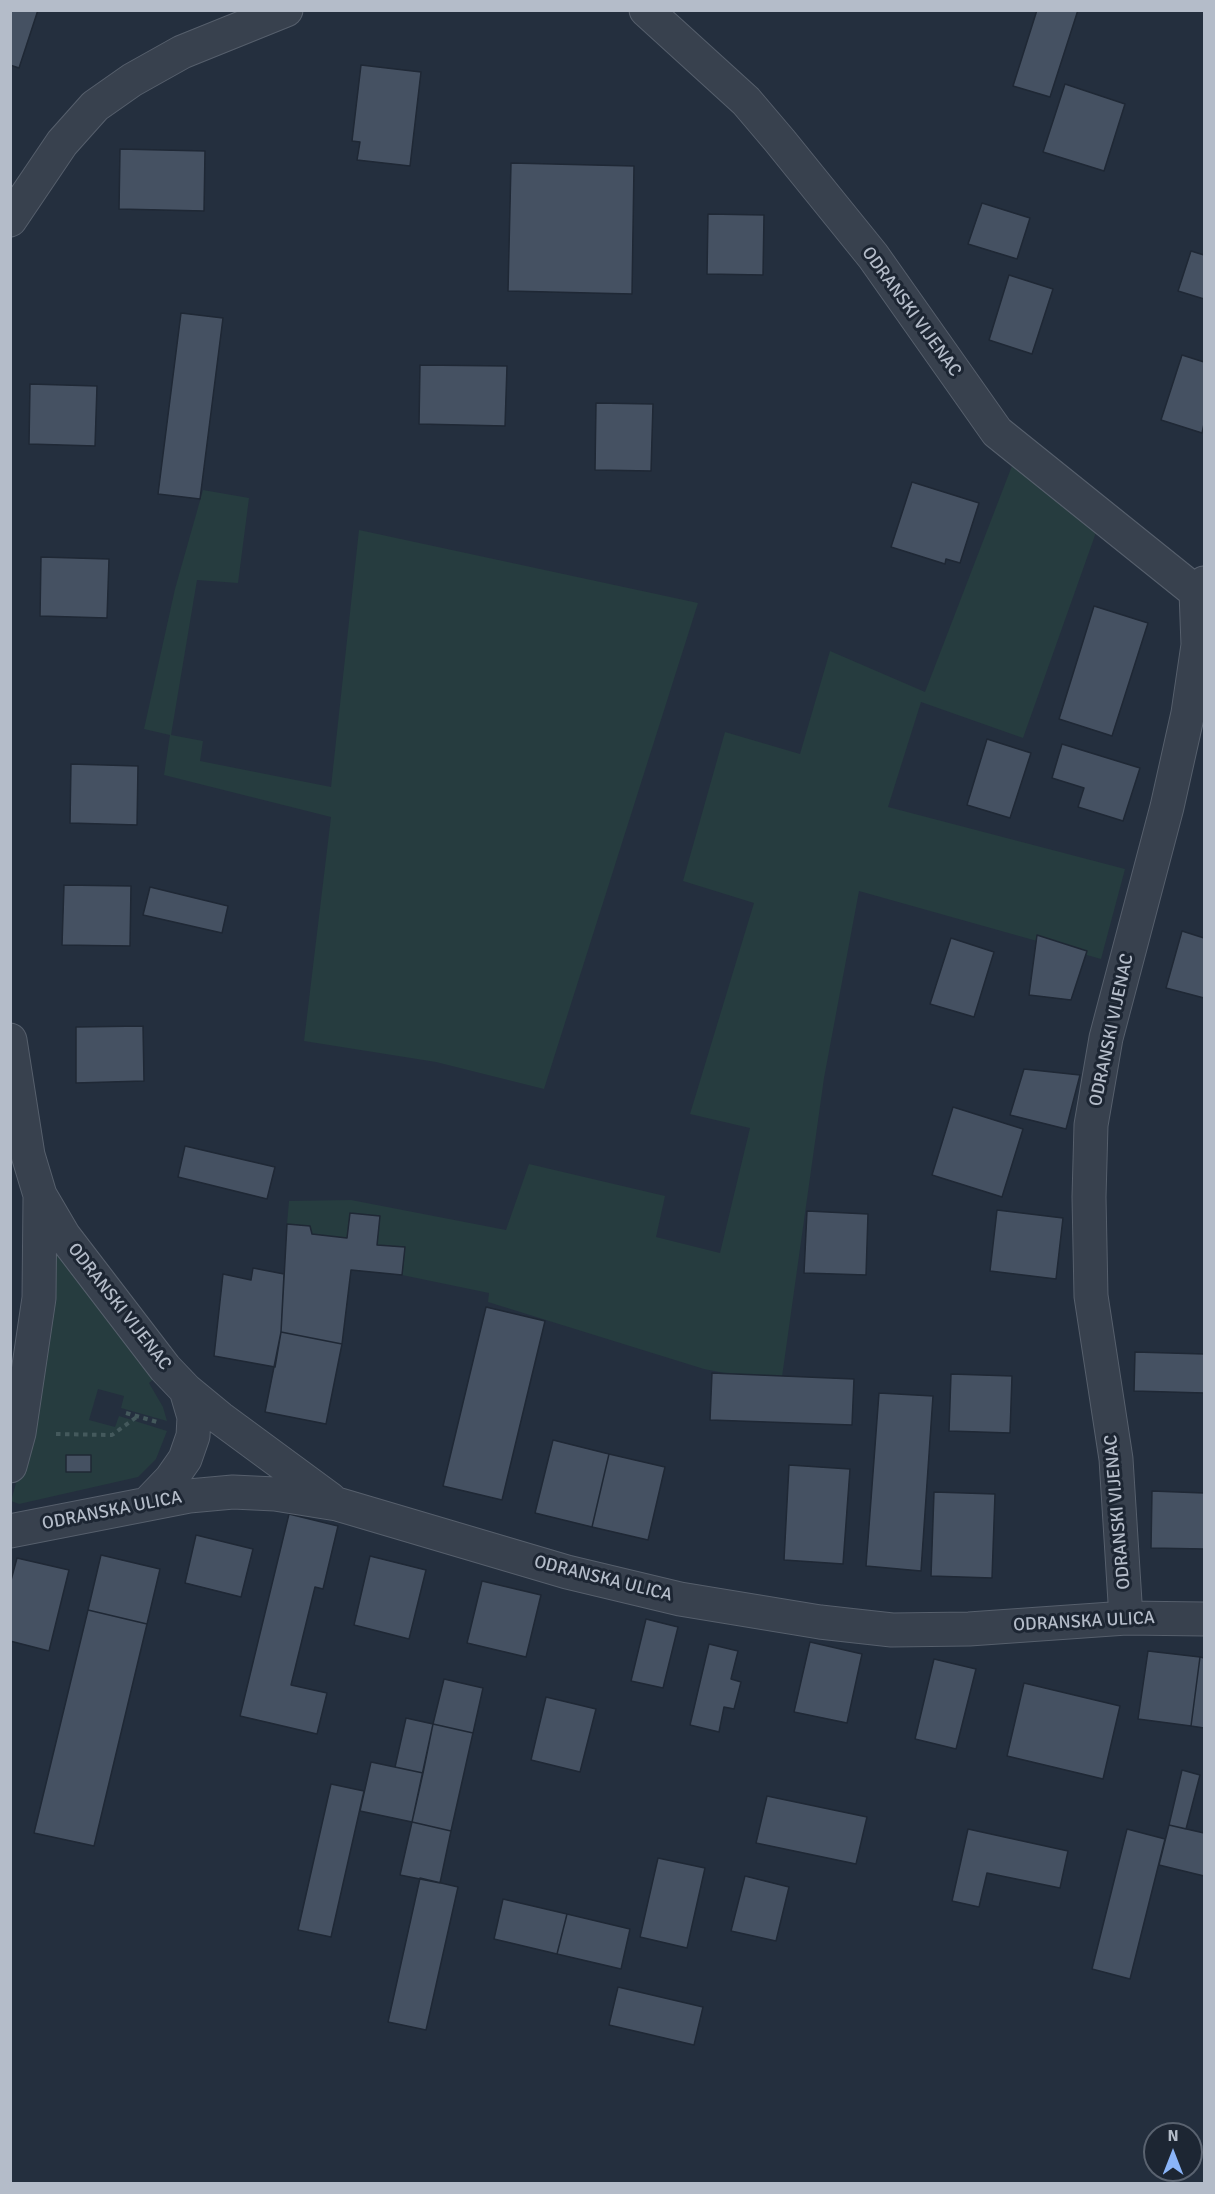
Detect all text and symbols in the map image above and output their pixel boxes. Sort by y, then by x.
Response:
street label: ODRANSKI VIJENAC [857,243,965,381]
street label: ODRANSKI VIJENAC [1085,952,1139,1108]
street label: ODRANSKI VIJENAC [63,1239,175,1375]
street label: ODRANSKI VIJENAC [1100,1434,1136,1590]
street label: ODRANSKA ULICA [40,1487,184,1535]
street label: ODRANSKA ULICA [532,1551,674,1607]
street label: ODRANSKA ULICA [1013,1608,1155,1636]
north arrow [1143,2122,1203,2182]
text: N [1167,2126,1179,2146]

